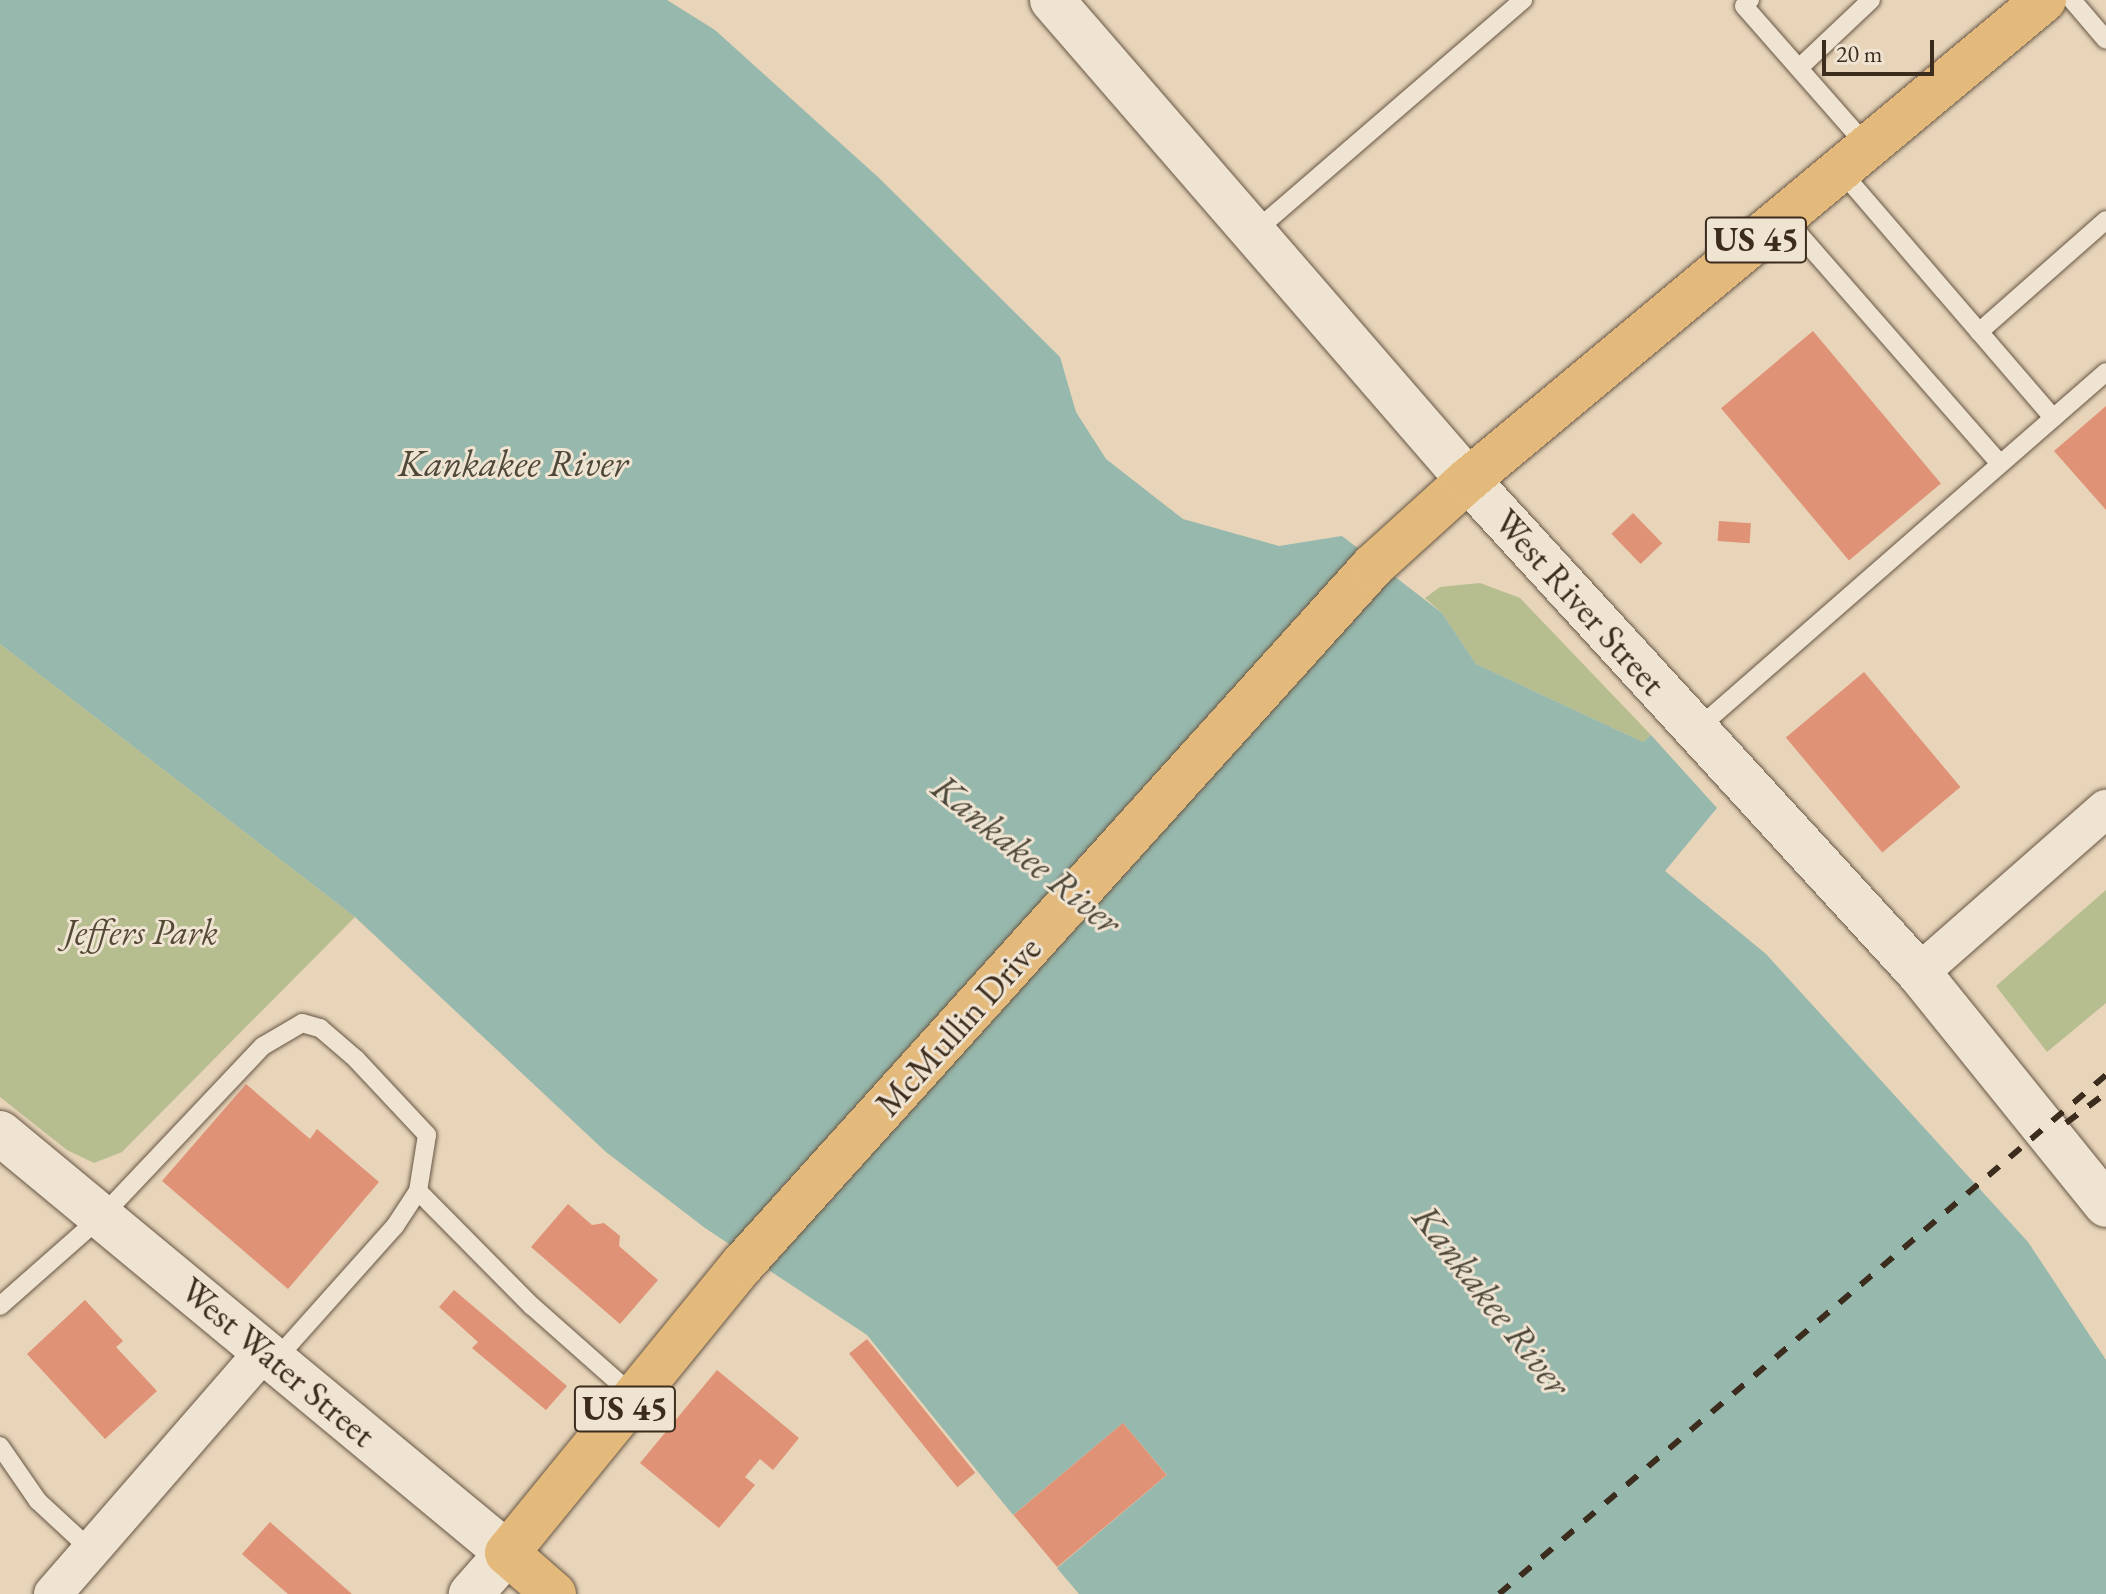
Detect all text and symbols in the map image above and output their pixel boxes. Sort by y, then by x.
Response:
scale bar [1826,24,1938,74]
text: 20 m [1836,38,1883,69]
road number: US 45 [1704,210,1808,270]
water label: Kankakee River [398,440,628,486]
street label: West River Street [1485,500,1675,704]
water label: Kankakee River [923,764,1131,944]
park label: Jeffers Park [64,910,218,954]
street label: McMullin Drive [866,927,1050,1125]
water label: Kankakee River [1403,1195,1581,1405]
street label: West Water Street [172,1268,384,1456]
road number: US 45 [573,1379,677,1439]

